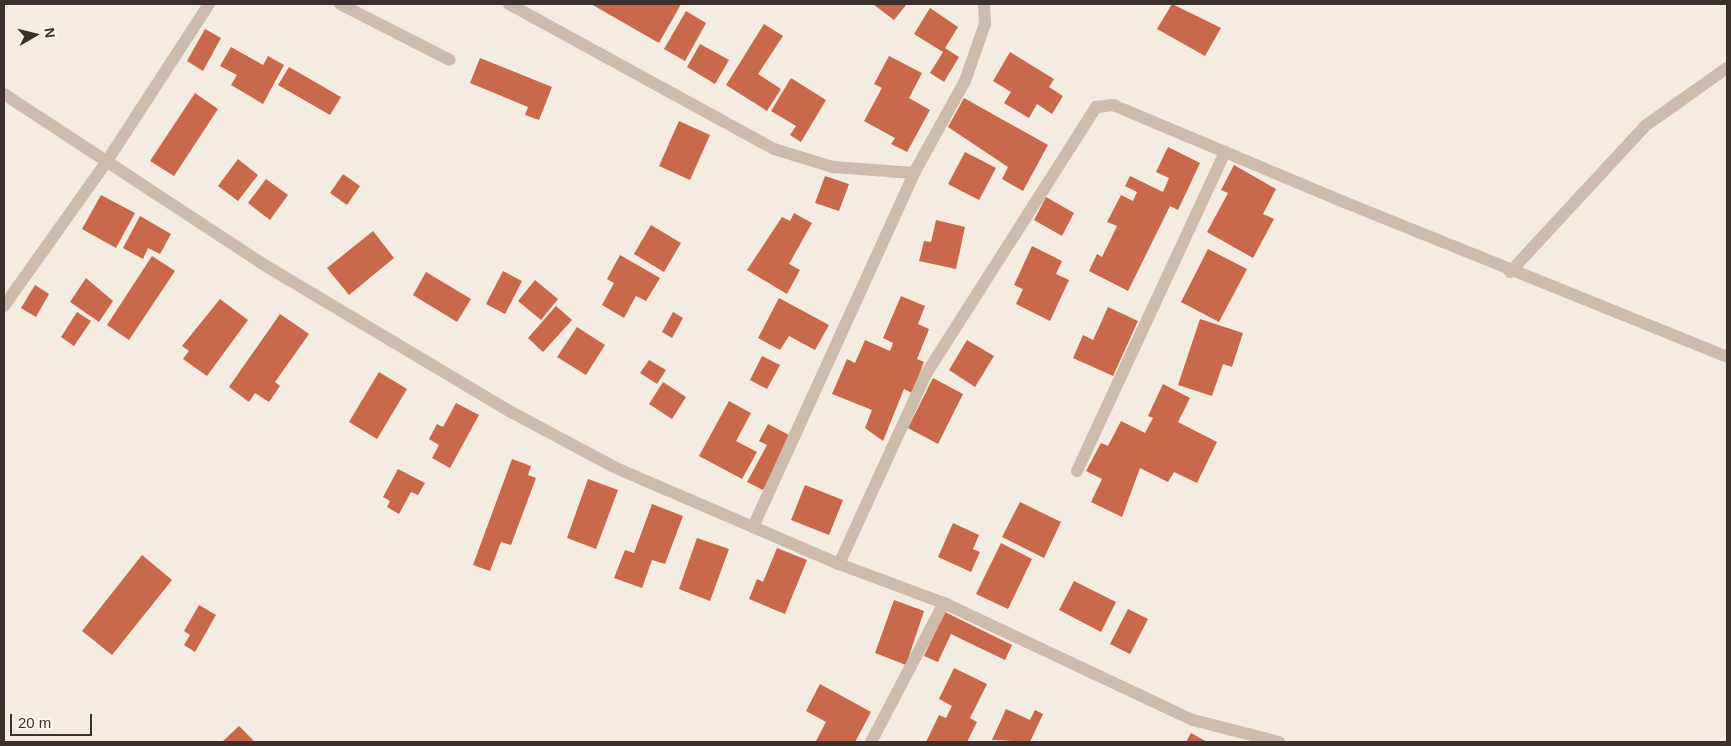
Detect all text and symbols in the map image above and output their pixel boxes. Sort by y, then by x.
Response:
north arrow [10,10,60,60]
text: N [41,27,58,39]
scale bar [12,704,95,736]
text: 20 m [18,714,51,731]

